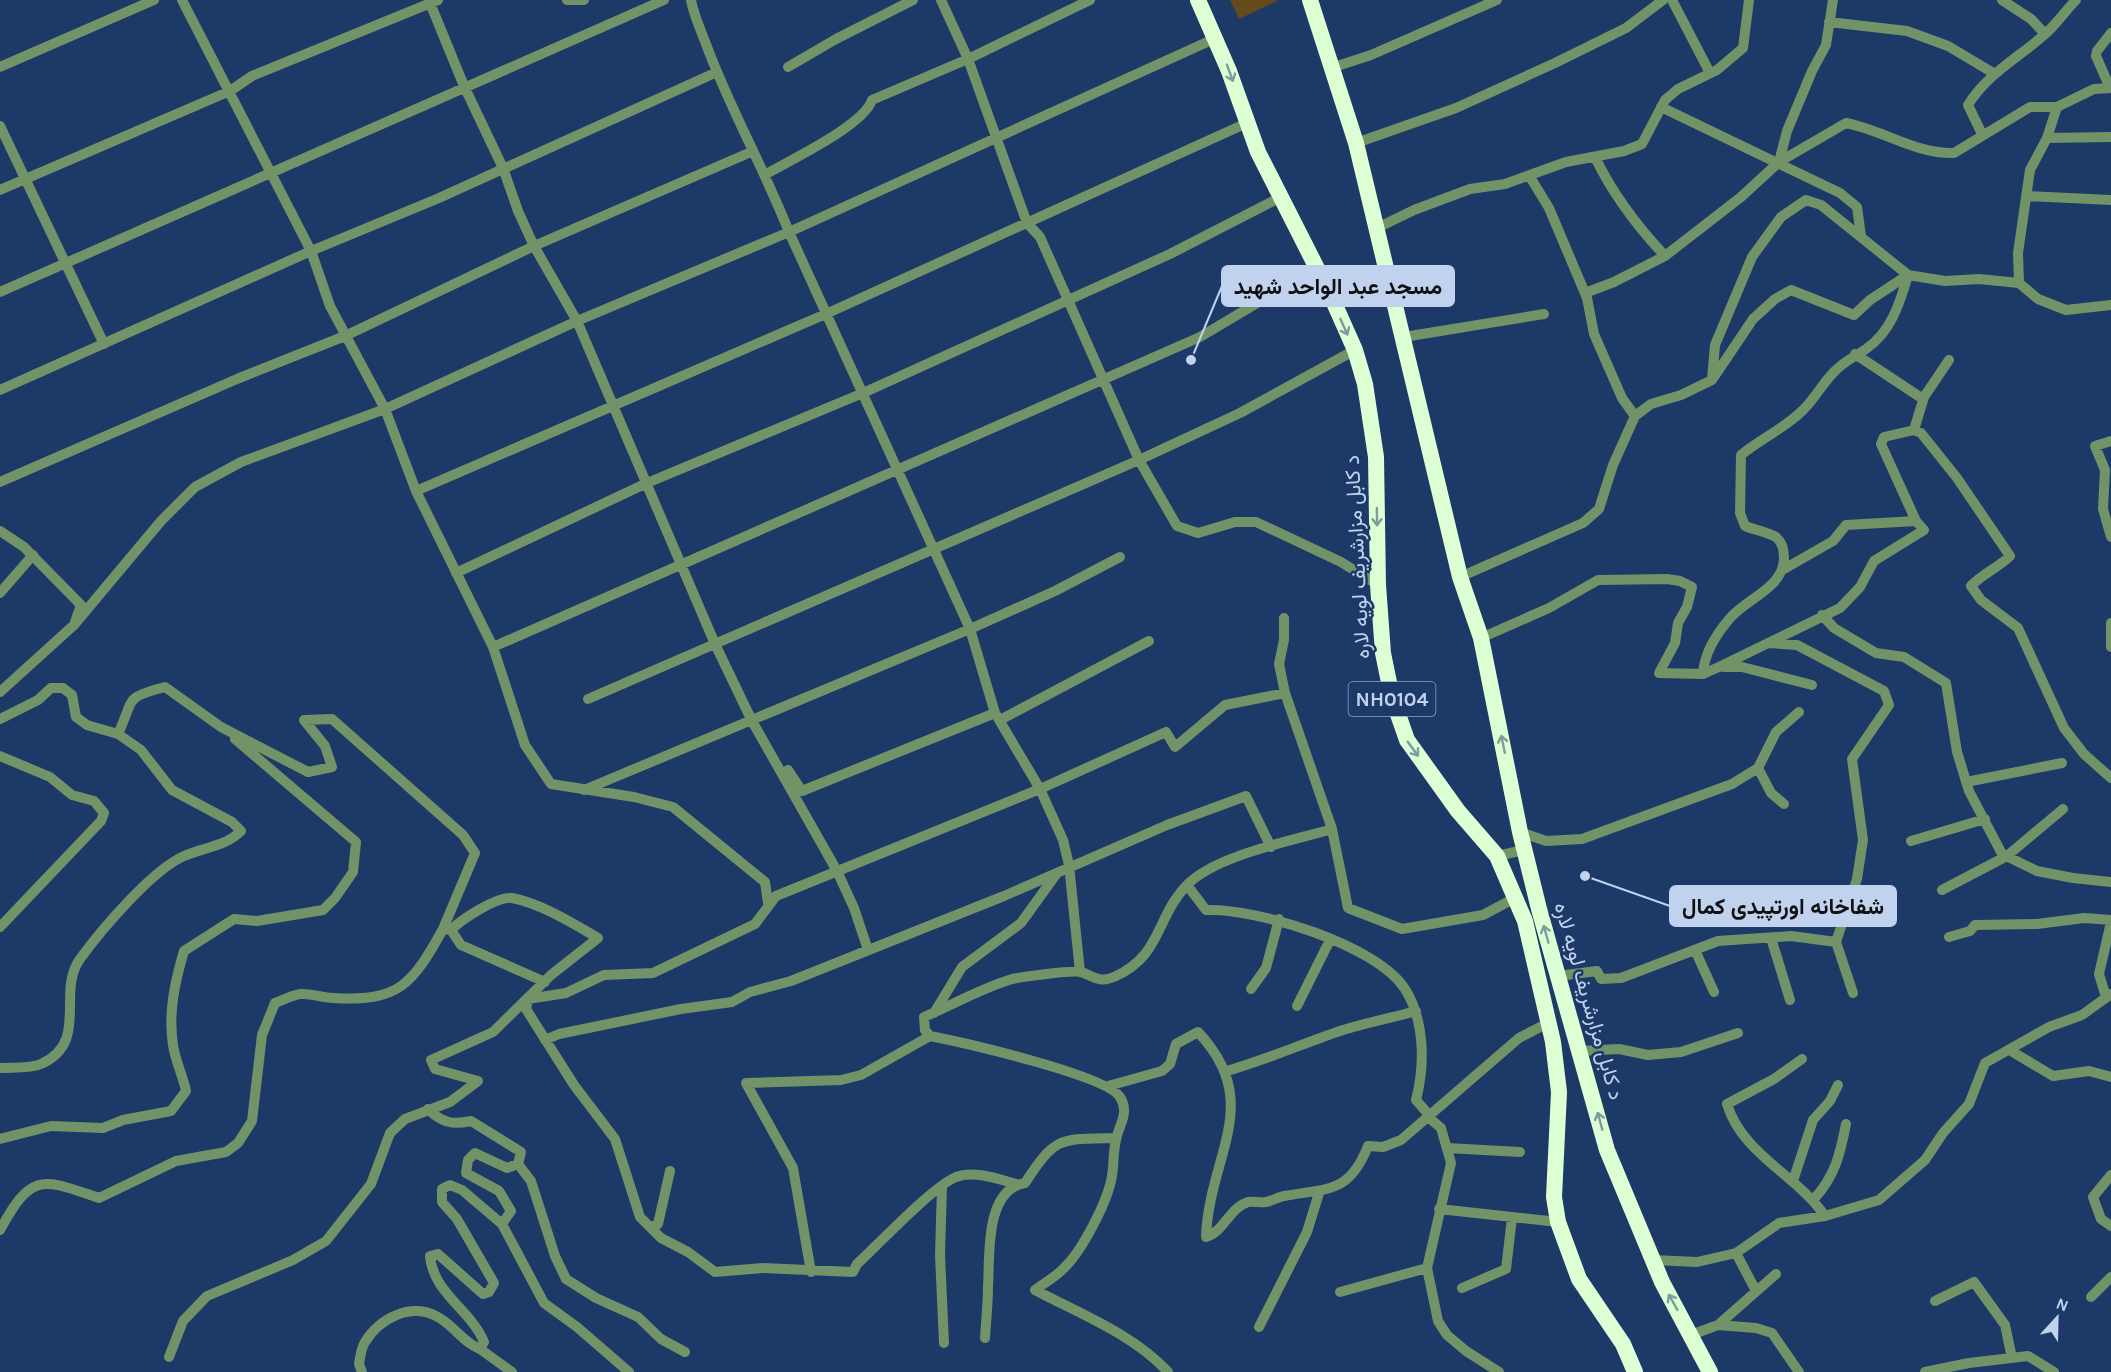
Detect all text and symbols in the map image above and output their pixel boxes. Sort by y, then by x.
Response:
one-way arrow [1225,63,1236,82]
callout: مسجد عبد الواحد شهید [1222,266,1454,306]
text: مسجد عبد الواحد شهید [1234,274,1442,300]
one-way arrow [1339,317,1351,335]
street label: د کابل مزارشریف لویه لاره [1340,454,1375,660]
one-way arrow [1371,507,1383,527]
road number: NH0104 [1348,682,1436,716]
one-way arrow [1496,735,1508,754]
one-way arrow [1407,740,1419,756]
callout: شفاخانه اورتپیدی کمال [1670,886,1896,926]
text: شفاخانه اورتپیدی کمال [1682,894,1884,922]
street label: د کابل مزارشریف لویه لاره [1548,900,1629,1103]
one-way arrow [1540,925,1551,944]
one-way arrow [1593,1112,1605,1131]
north arrow [2027,1288,2087,1348]
one-way arrow [1667,1294,1679,1311]
text: N [2054,1294,2071,1316]

